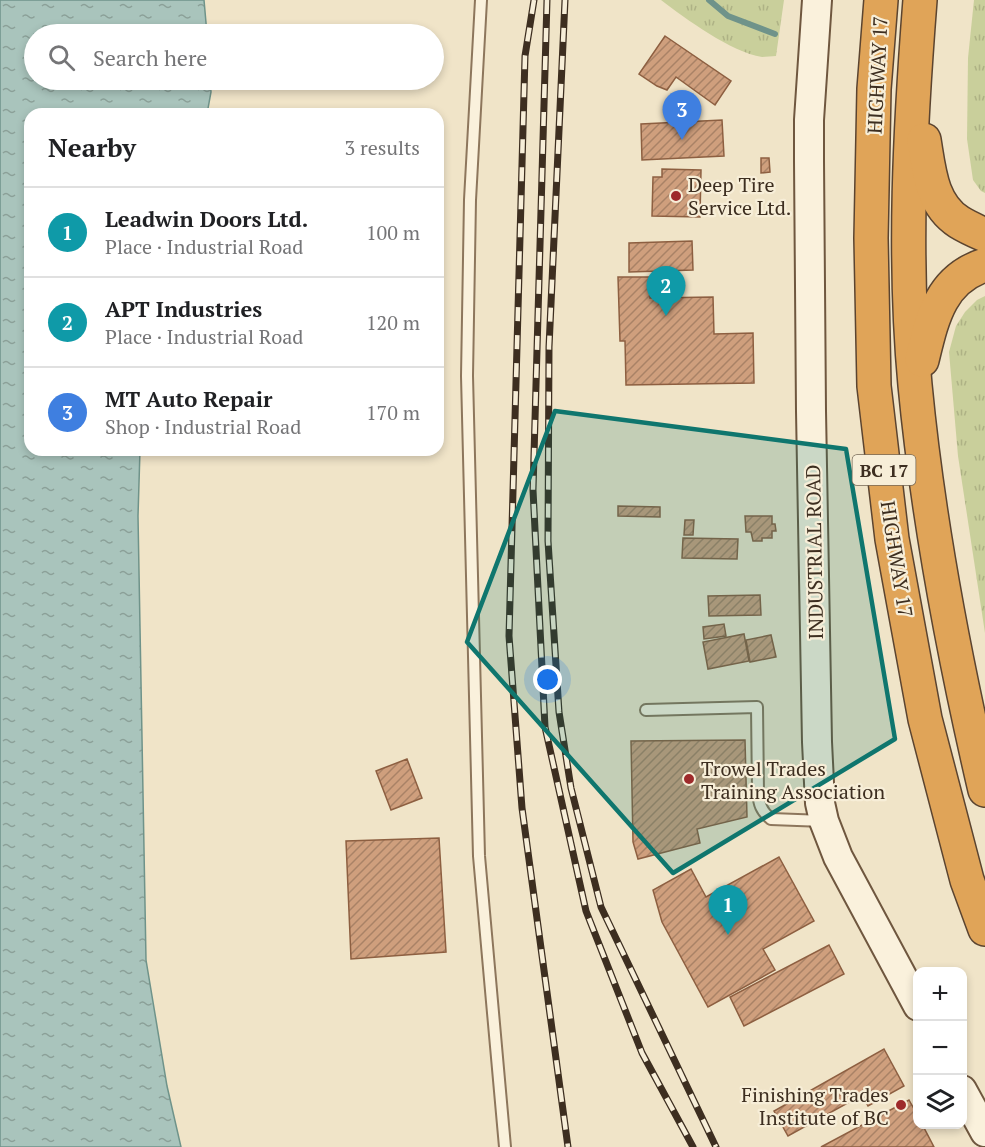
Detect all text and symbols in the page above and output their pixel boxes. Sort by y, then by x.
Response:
street label: HIGHWAY 17 [860,16,894,134]
search box [24,24,444,90]
icon: search [45,41,78,74]
text: Search here [93,43,207,72]
pin: 3 [662,90,702,140]
text: Nearby [48,130,136,164]
text: 3 results [345,134,420,161]
place label: Deep Tire Service Ltd. [688,171,791,221]
marker: Deep Tire Service Ltd. [669,189,683,203]
text: Leadwin Doors Ltd. [105,204,308,233]
text: 1 [62,219,73,246]
text: 100 m [366,219,420,246]
text: Place · Industrial Road [105,233,303,260]
pin: 2 [646,266,686,316]
text: APT Industries [105,294,262,323]
text: 2 [62,309,73,336]
text: 120 m [366,309,420,336]
text: Place · Industrial Road [105,323,303,350]
text: MT Auto Repair [105,384,272,413]
text: 3 [62,399,73,426]
text: 170 m [366,399,420,426]
text: Shop · Industrial Road [105,413,301,440]
road number: BC 17 [852,455,916,485]
street label: INDUSTRIAL ROAD [799,464,829,640]
street label: HIGHWAY 17 [874,499,920,619]
your location [533,665,562,694]
place label: Trowel Trades Training Association [701,755,885,805]
marker: Trowel Trades Training Association [682,772,696,786]
pin: 1 [708,886,748,935]
map controls [913,967,967,1129]
button: + [913,967,967,1021]
button: − [913,1021,967,1075]
button: layers [913,1075,967,1129]
place label: Finishing Trades Institute of BC [741,1081,889,1131]
marker: Finishing Trades Institute of BC [894,1098,908,1112]

